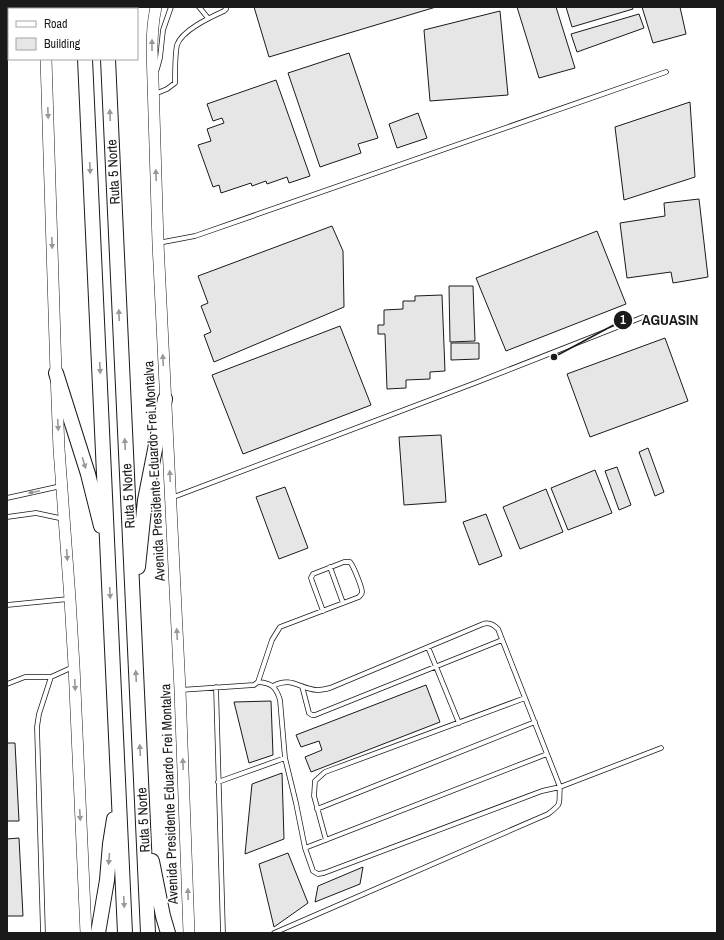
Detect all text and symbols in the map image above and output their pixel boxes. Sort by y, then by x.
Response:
legend [8,8,138,60]
text: Road [44,16,68,32]
text: Building [44,36,81,52]
one-way arrow [149,38,155,51]
one-way arrow [44,107,51,119]
one-way arrow [107,108,113,121]
street label: Ruta 5 Norte [102,139,124,205]
one-way arrow [87,162,93,175]
one-way arrow [152,169,159,181]
one-way arrow [49,237,55,250]
callout: AGUASIN [613,307,706,334]
one-way arrow [116,309,123,321]
text: AGUASIN [642,309,698,330]
text: 1 [620,312,626,328]
one-way arrow [160,354,167,366]
street label: Avenida Presidente Eduardo Frei Montalva [139,360,169,583]
one-way arrow [96,362,103,374]
one-way arrow [55,419,61,432]
one-way arrow [122,438,129,450]
one-way arrow [81,457,87,469]
street label: Ruta 5 Norte [117,463,139,529]
one-way arrow [166,470,173,482]
one-way arrow [28,489,41,495]
one-way arrow [63,549,70,561]
one-way arrow [107,587,113,600]
one-way arrow [174,628,181,640]
one-way arrow [133,670,140,682]
one-way arrow [71,679,78,691]
street label: Avenida Presidente Eduardo Frei Montalva [156,683,182,906]
one-way arrow [136,744,143,756]
one-way arrow [180,757,186,770]
street label: Ruta 5 Norte [132,787,154,853]
one-way arrow [77,809,84,821]
one-way arrow [105,853,112,865]
one-way arrow [184,888,191,900]
one-way arrow [120,896,127,908]

